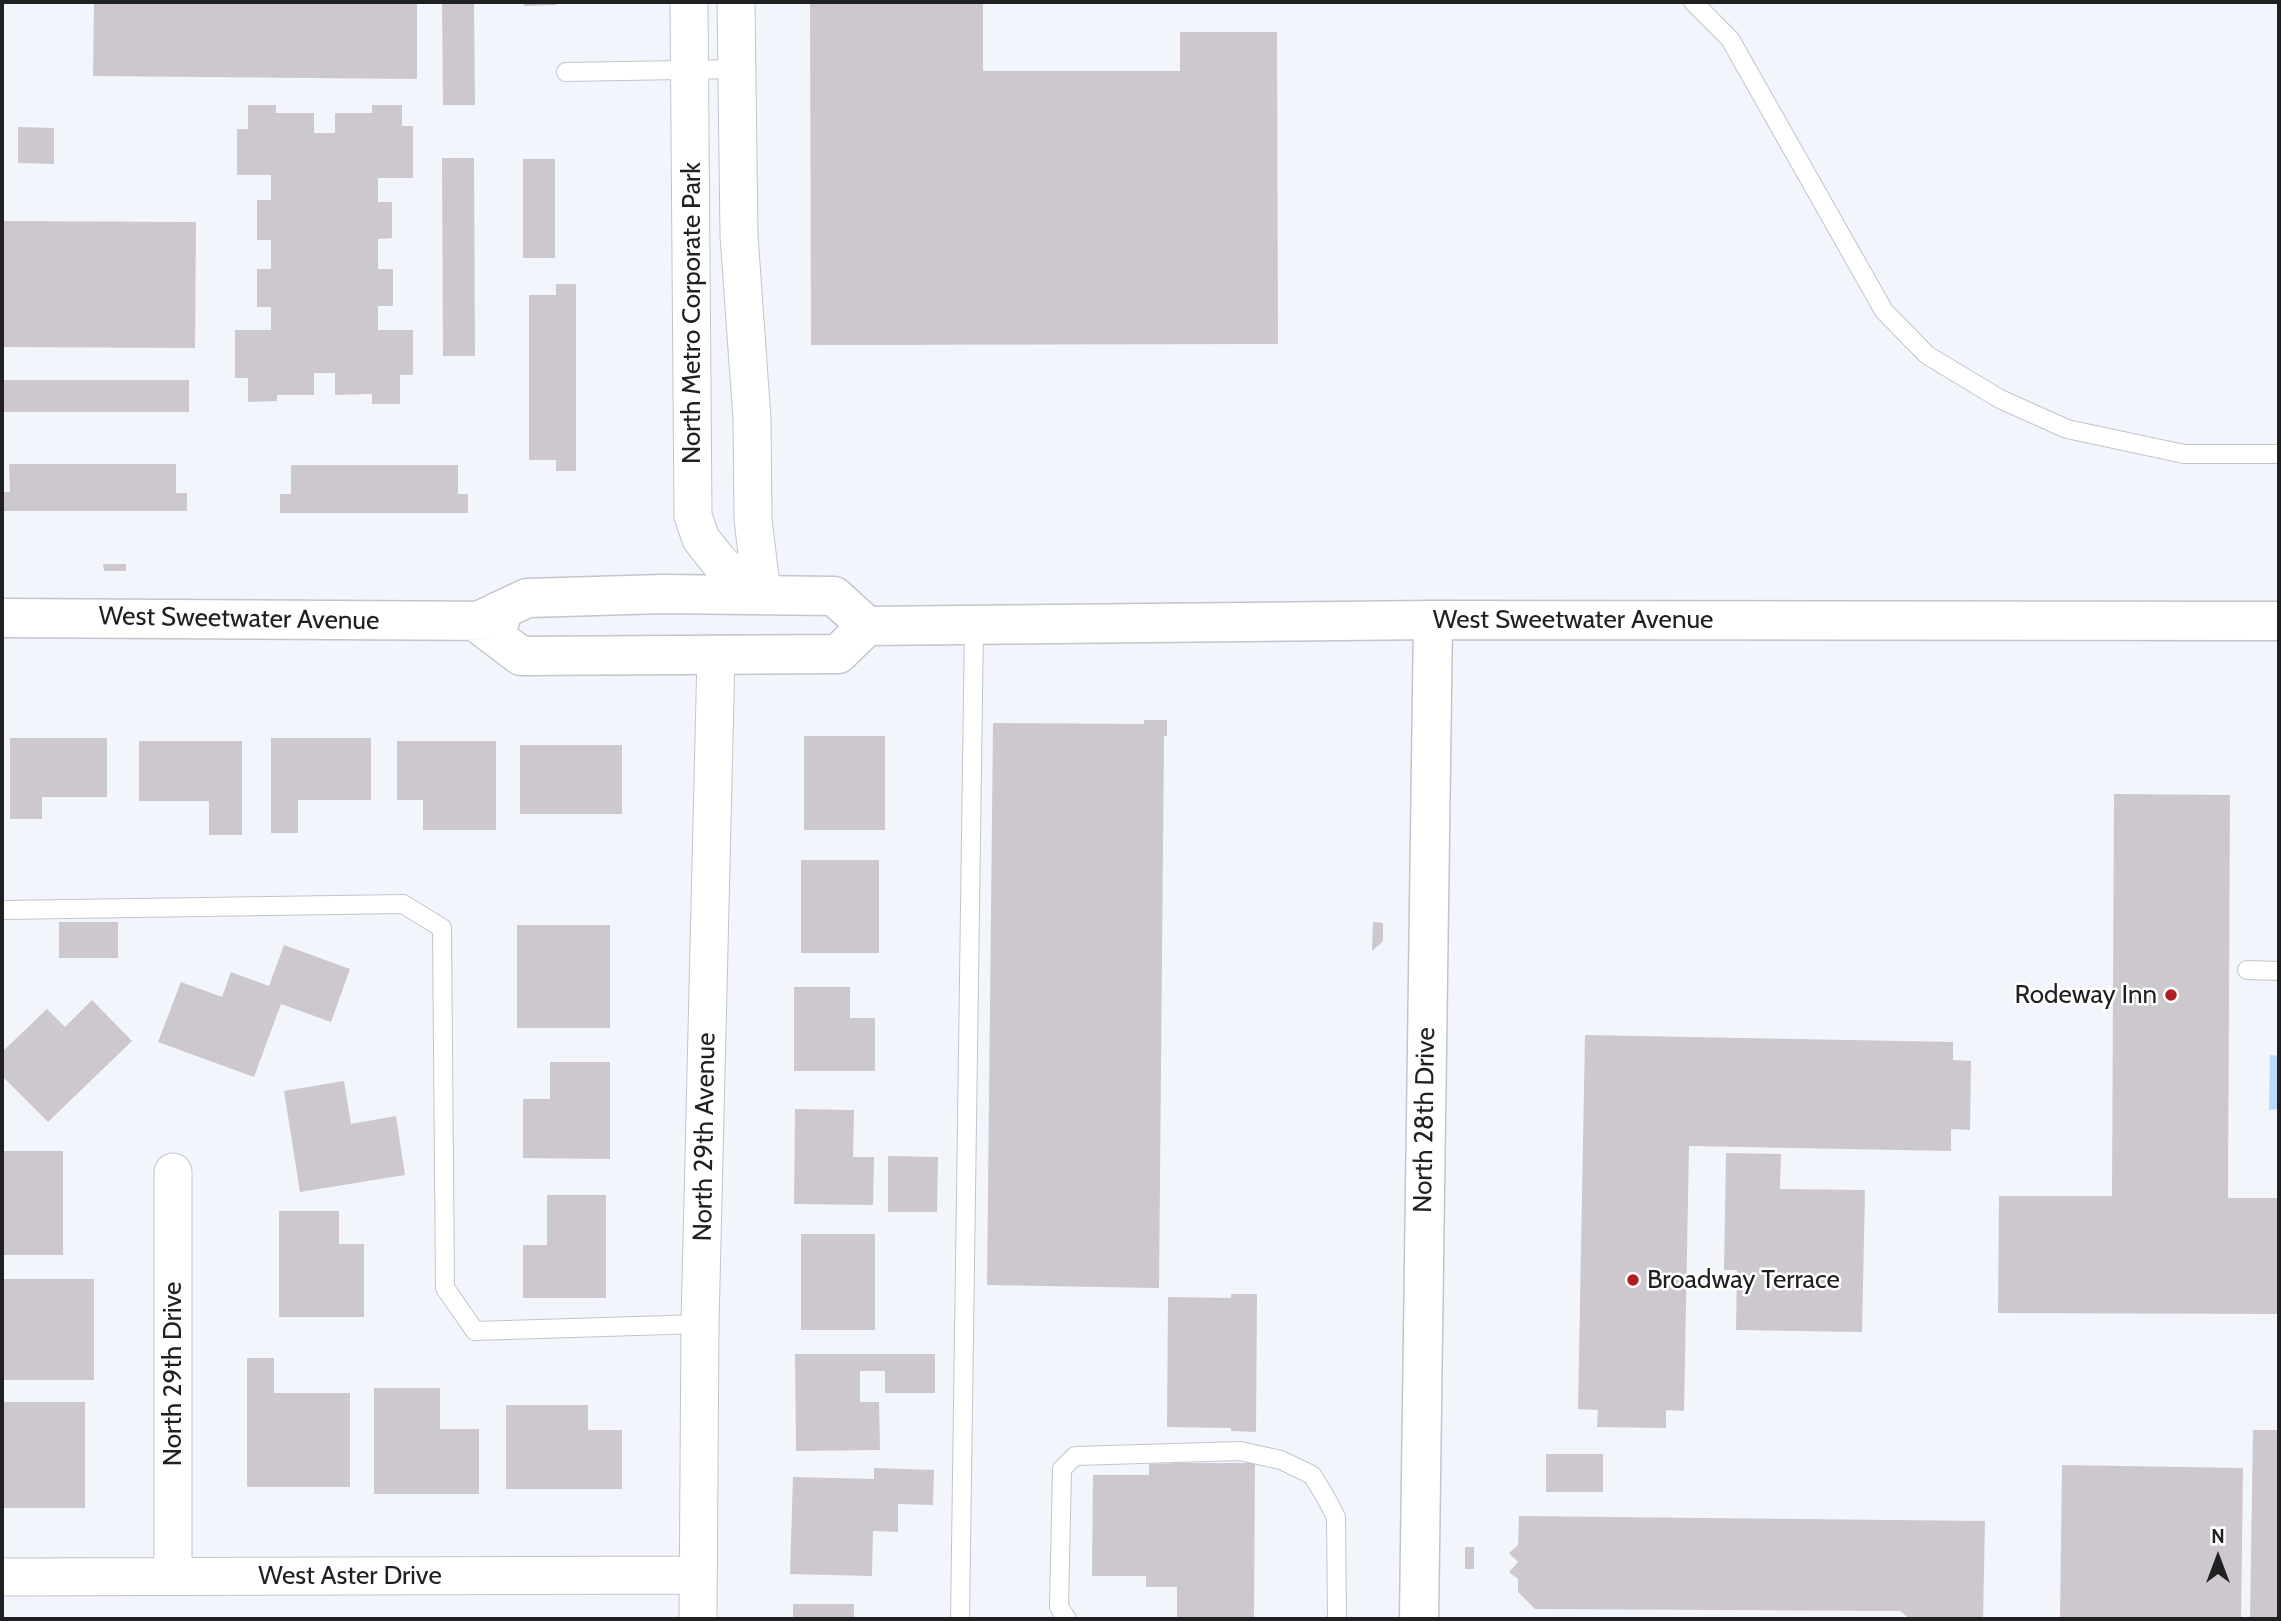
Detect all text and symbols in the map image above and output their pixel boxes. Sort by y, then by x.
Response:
street label: North Metro Corporate Park [676,162,708,464]
street label: West Sweetwater Avenue [98,601,380,637]
street label: West Sweetwater Avenue [1433,604,1713,636]
place label: Rodeway Inn [2015,979,2157,1011]
marker: Rodeway Inn [2163,987,2179,1003]
street label: North 28th Drive [1408,1027,1442,1213]
street label: North 29th Avenue [688,1032,722,1242]
place label: Broadway Terrace [1647,1264,1840,1296]
marker: Broadway Terrace [1625,1272,1641,1288]
street label: North 29th Drive [157,1282,189,1466]
north arrow [2183,1523,2253,1593]
text: N [2211,1525,2225,1548]
street label: West Aster Drive [258,1560,442,1592]

